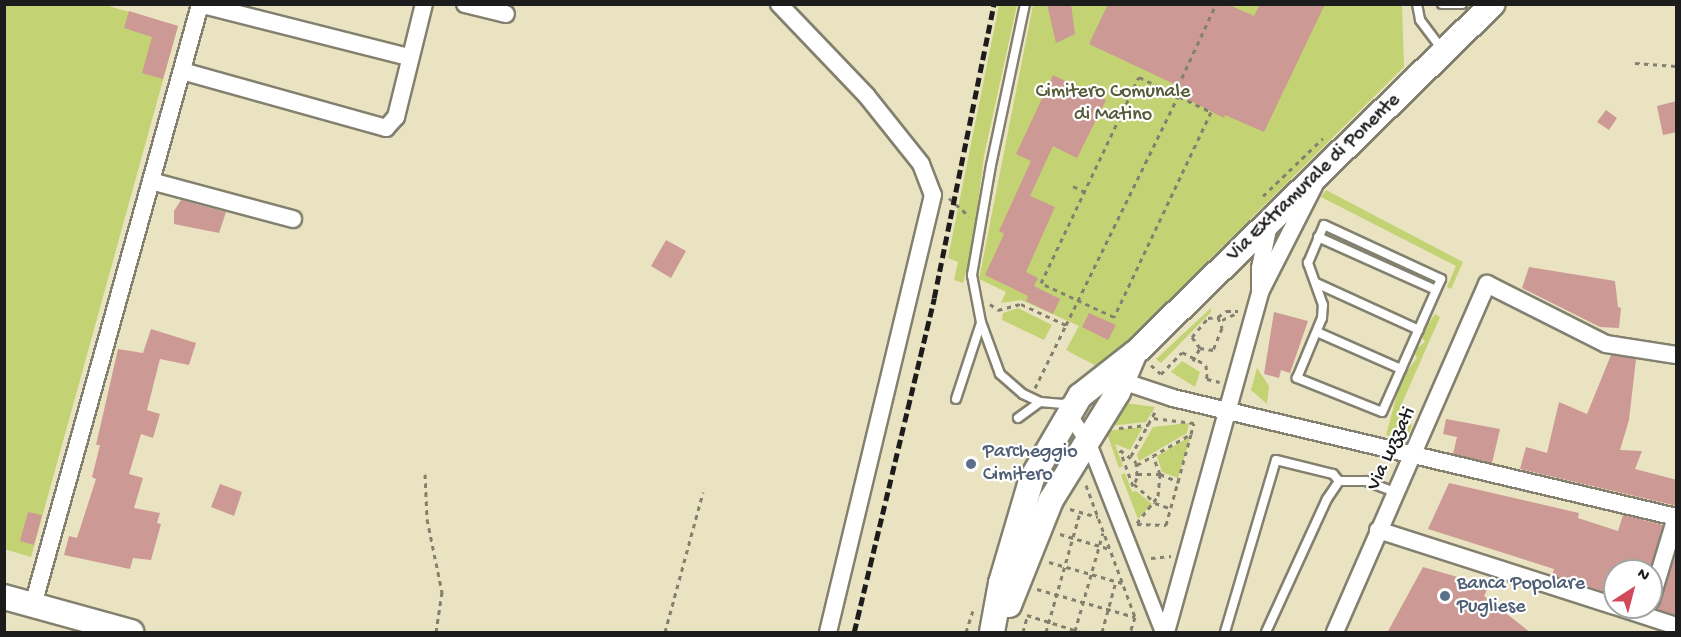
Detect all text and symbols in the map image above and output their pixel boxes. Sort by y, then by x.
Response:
park label: Cimitero Comunale di Matino [1036,80,1190,127]
street label: Via Extramurale di Ponente [1222,89,1406,267]
street label: Via Luzzati [1362,403,1422,495]
place label: Parcheggio Cimitero [983,440,1078,487]
marker: Parcheggio Cimitero [964,457,978,471]
north arrow [1603,559,1663,619]
text: N [1633,565,1653,586]
place label: Banca Popolare Pugliese [1457,572,1585,619]
marker: Banca Popolare Pugliese [1438,589,1452,603]

